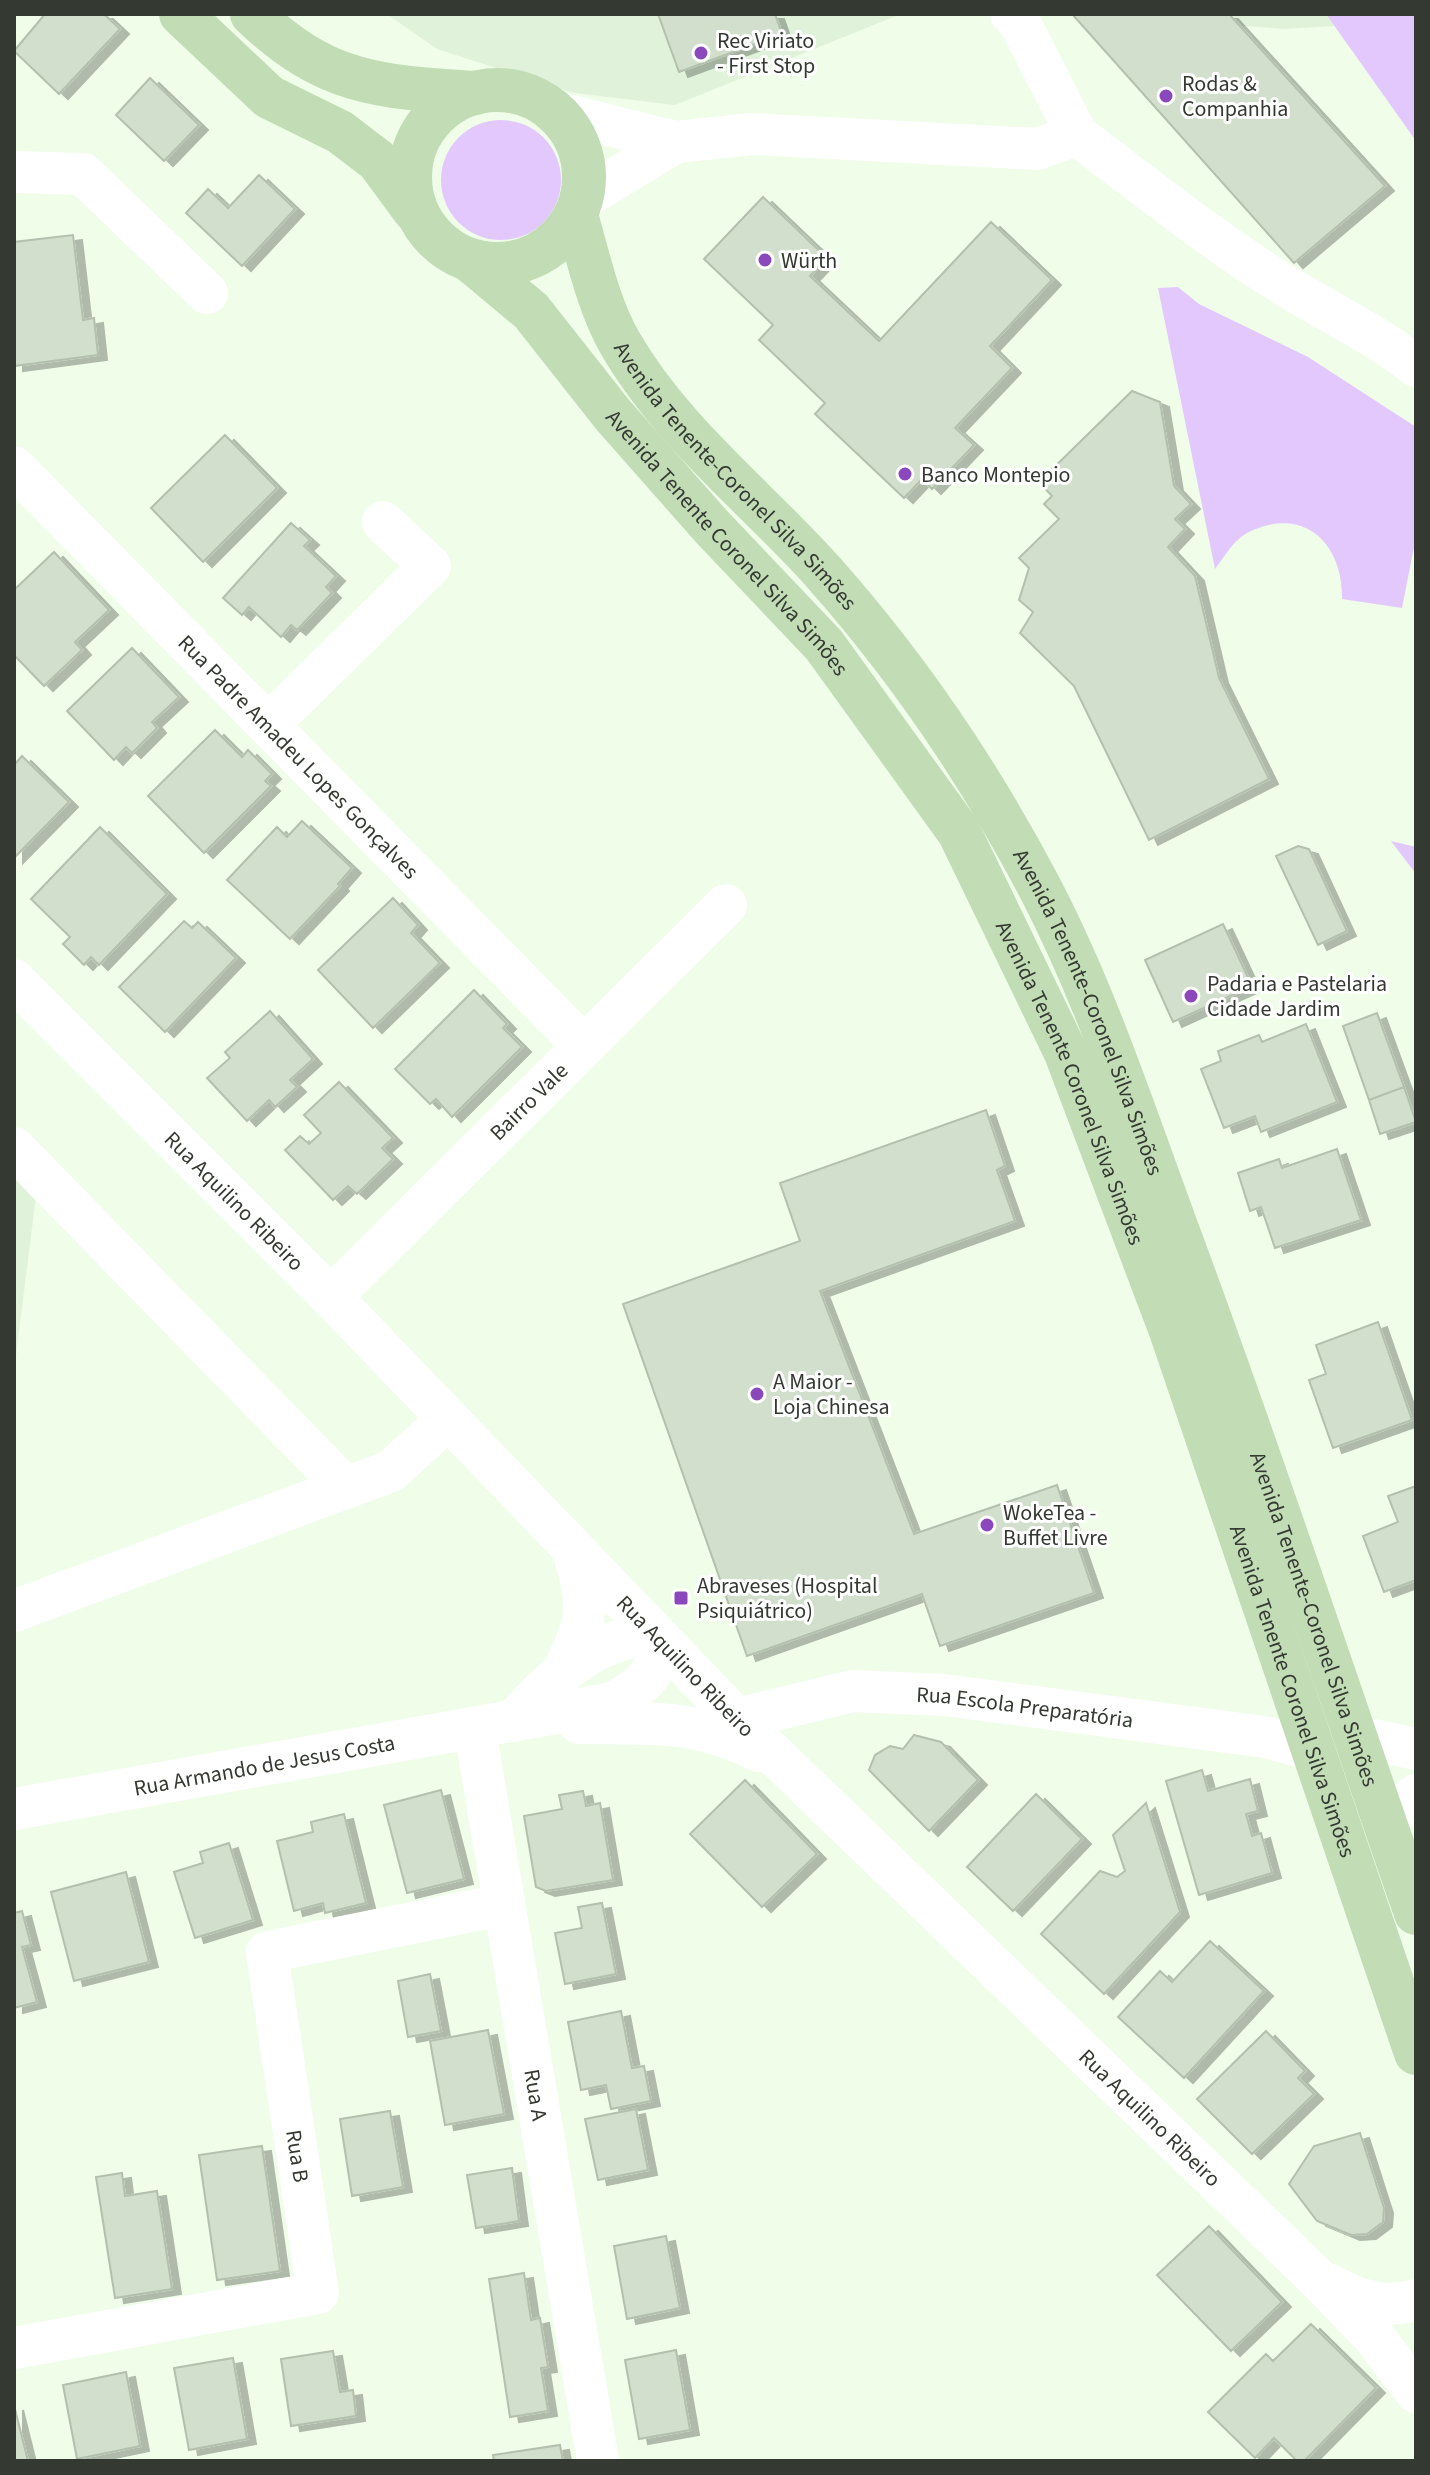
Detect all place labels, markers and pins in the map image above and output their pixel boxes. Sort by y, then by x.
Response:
place label: Rec Viriato - First Stop [717,25,815,82]
marker: Rec Viriato - First Stop [692,44,710,62]
place label: Rodas & Companhia [1182,68,1288,125]
marker: Rodas & Companhia [1157,87,1175,105]
place label: Würth [781,245,837,277]
marker: Würth [756,251,774,269]
place label: Banco Montepio [921,459,1071,491]
marker: Banco Montepio [896,465,914,483]
place label: Padaria e Pastelaria Cidade Jardim [1207,968,1387,1025]
marker: Padaria e Pastelaria Cidade Jardim [1182,987,1200,1005]
place label: A Maior - Loja Chinesa [773,1366,889,1423]
marker: A Maior - Loja Chinesa [748,1385,766,1403]
place label: WokeTea - Buffet Livre [1003,1497,1108,1554]
marker: WokeTea - Buffet Livre [978,1516,996,1534]
place label: Abraveses (Hospital Psiquiátrico) [697,1570,878,1627]
marker: Abraveses (Hospital Psiquiátrico) [672,1589,690,1607]

